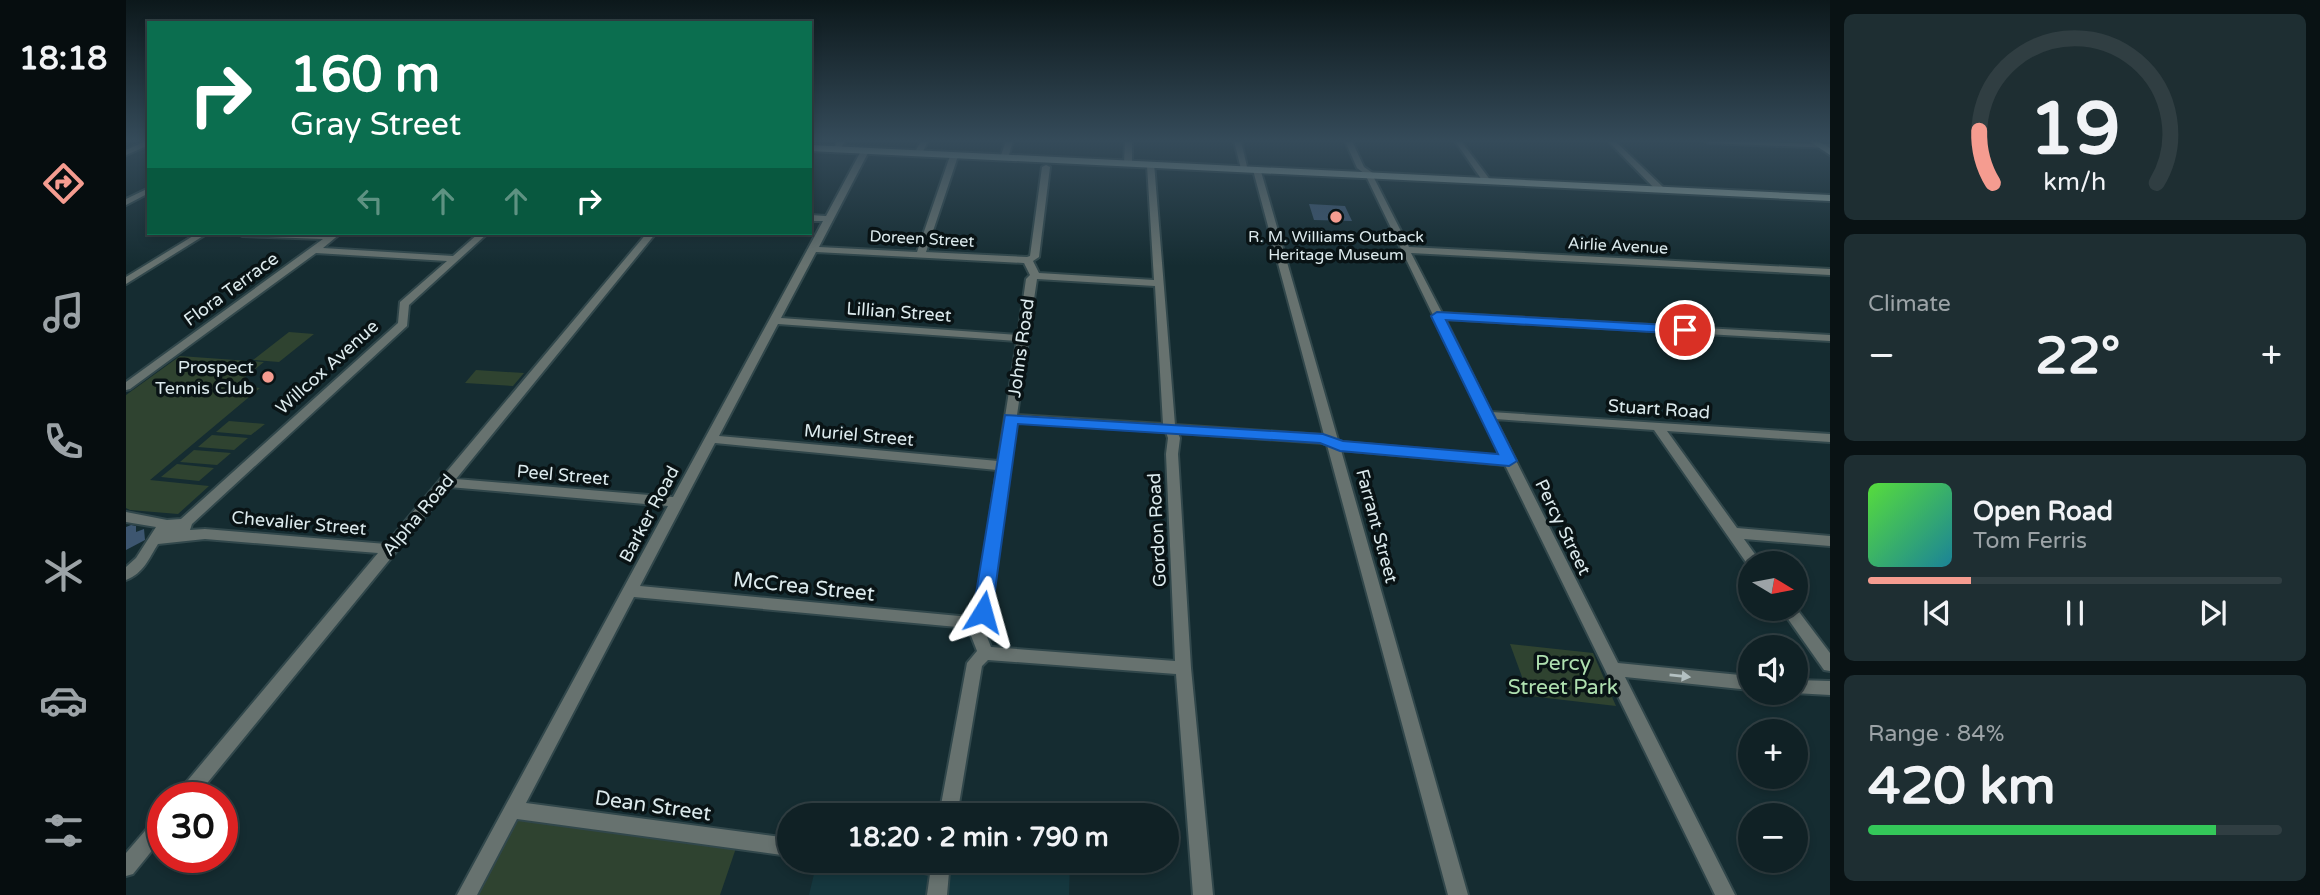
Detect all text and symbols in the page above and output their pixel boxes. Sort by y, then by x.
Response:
text: 18:18 [19,40,107,78]
text: 160 m [290,46,440,105]
icon: right [175,49,266,140]
text: 19 [2029,87,2121,175]
text: Gray Street [290,106,461,144]
icon: directions [39,159,88,208]
text: km/h [2044,167,2106,197]
icon: left [351,182,389,220]
icon: ahead [424,182,462,220]
icon: ahead [497,182,535,220]
icon: right [570,182,608,220]
marker: R. M. Williams Outback Heritage Museum [1328,209,1344,225]
street label: Doreen Street [869,226,975,252]
place label: R. M. Williams Outback Heritage Museum [1248,227,1424,265]
street label: Airlie Avenue [1567,233,1669,259]
street label: Flora Terrace [179,247,283,331]
icon: music [39,288,88,337]
text: Climate [1868,290,1951,318]
street label: Lillian Street [846,297,953,327]
street label: Johns Road [1003,297,1039,399]
pin [1655,300,1715,360]
icon: arrive [1666,311,1704,349]
street label: Willcox Avenue [271,315,383,419]
text: 22° [2035,325,2120,388]
text: − [1868,333,1895,379]
text: + [2261,333,2282,379]
place label: Prospect Tennis Club [155,356,254,399]
marker: Prospect Tennis Club [260,369,276,385]
street label: Stuart Road [1607,394,1711,424]
icon: phone [39,417,88,466]
street label: Muriel Street [803,419,915,451]
street label: Peel Street [516,460,610,490]
street label: Barker Road [614,462,684,566]
street label: Farrant Street [1351,466,1403,586]
street label: Alpha Road [377,470,459,560]
street label: Gordon Road [1143,472,1171,588]
street label: Percy Street [1530,475,1596,579]
text: Open Road [1973,496,2113,527]
street label: Chevalier Street [231,506,367,540]
text: Tom Ferris [1973,527,2087,555]
icon: climate [39,547,88,596]
north arrow [1738,551,1808,621]
map controls [1738,551,1808,873]
street label: McCrea Street [732,567,876,607]
position arrow [946,575,1020,649]
icon: previous [1918,594,1956,632]
icon: pause [2056,594,2094,632]
icon: next [2194,594,2232,632]
button: sound [1738,635,1808,705]
park label: Percy Street Park [1508,651,1618,700]
one-way arrow [1670,670,1692,681]
icon: car [39,676,88,725]
button: + [1738,719,1808,789]
text: Range · 84% [1868,720,2004,748]
text: 420 km [1868,755,2056,818]
speed limit sign: 30 [147,782,238,873]
street label: Dean Street [593,785,713,827]
button: − [1738,803,1808,873]
icon: filters [39,806,88,855]
text: 18:20 · 2 min · 790 m [847,822,1109,853]

